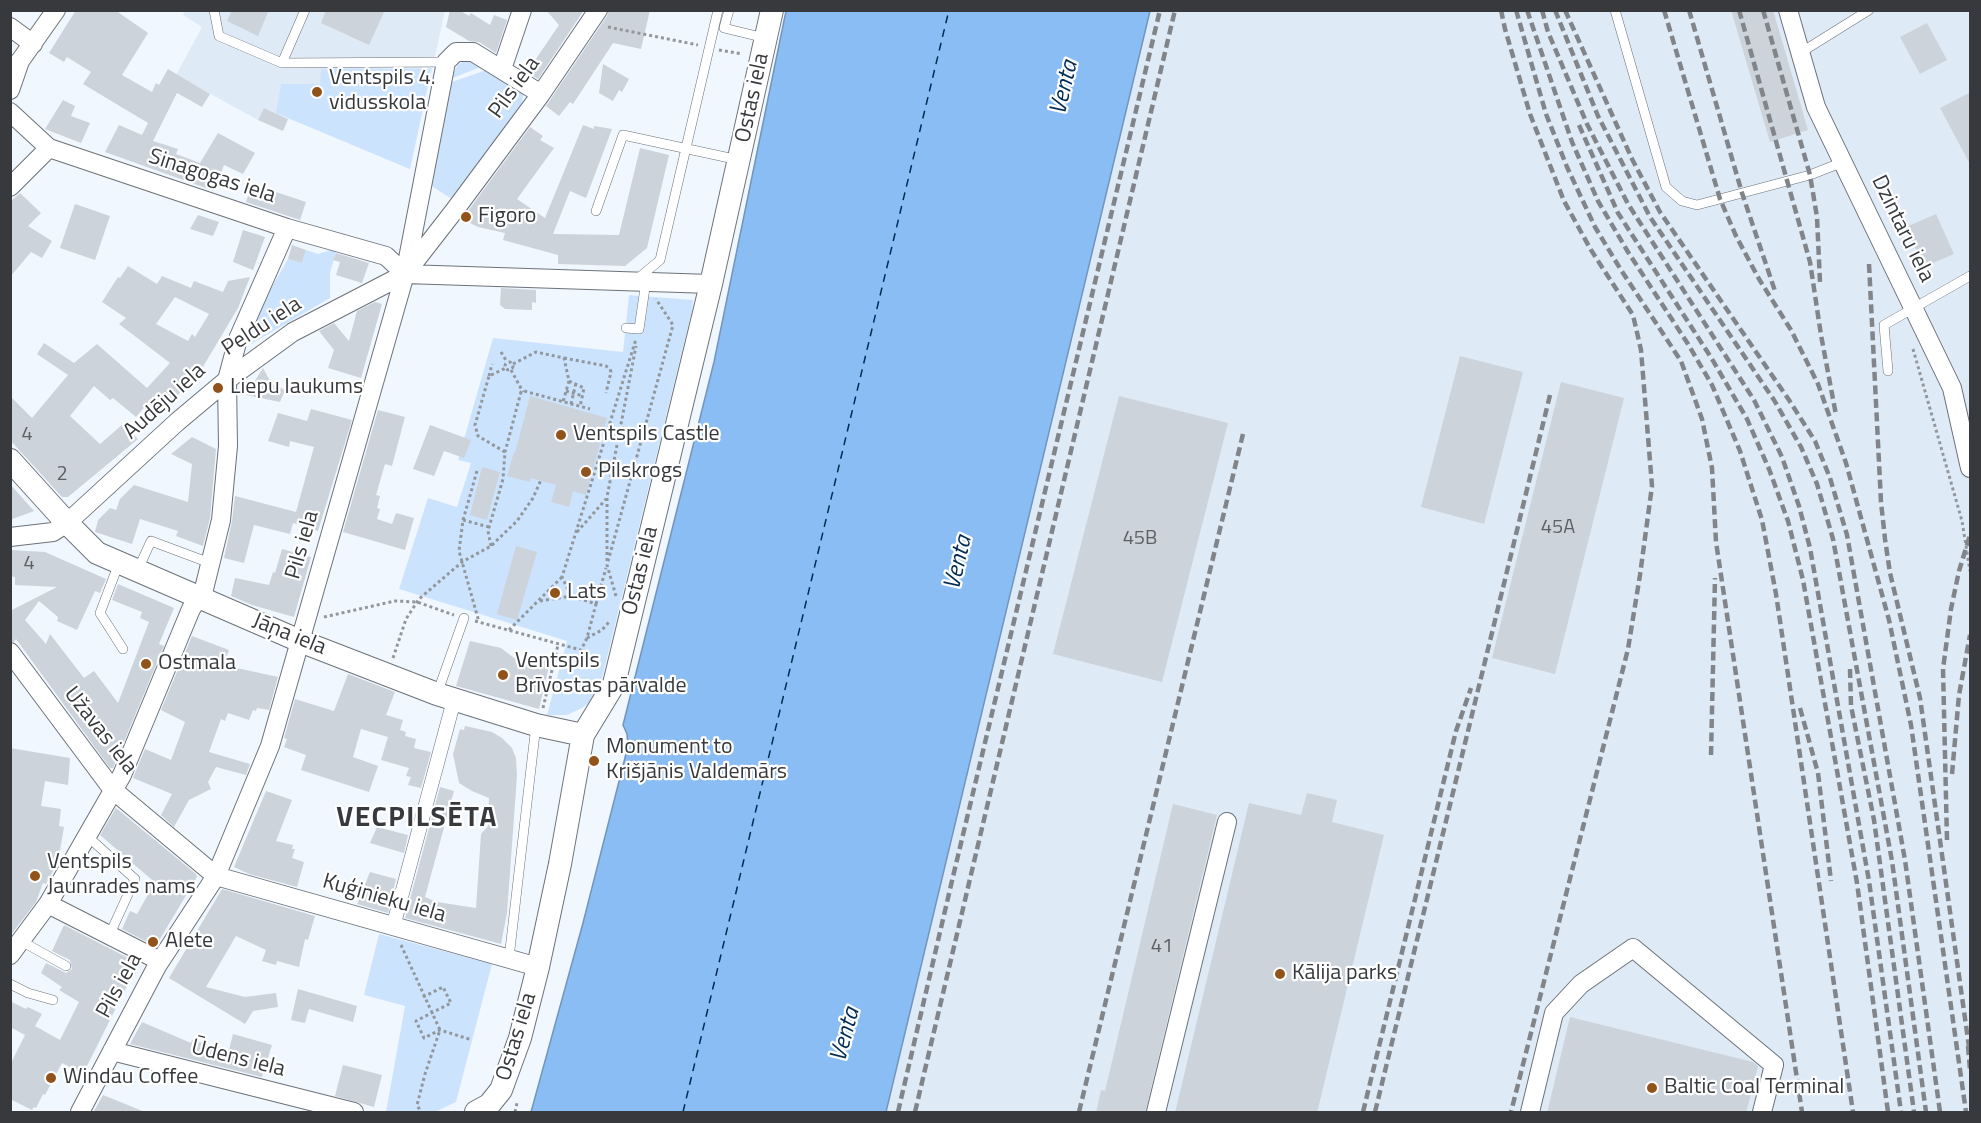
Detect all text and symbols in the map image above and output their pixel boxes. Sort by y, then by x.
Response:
street label: Ostas iela [731,51,775,145]
street label: Pils iela [484,52,546,124]
water label: Venta [1045,58,1085,118]
place label: Ventspils 4. vidusskola [329,66,436,118]
marker: Ventspils 4. vidusskola [310,85,324,99]
street label: Sinagogas iela [145,144,279,210]
street label: Dzintaru iela [1865,171,1939,287]
place label: Figoro [478,204,536,230]
marker: Figoro [459,210,473,224]
street label: Peldu iela [217,292,307,362]
street label: Audēju iela [119,358,211,446]
place label: Liepu laukums [230,375,363,401]
marker: Liepu laukums [211,381,225,395]
place label: Ventspils Castle [573,422,720,448]
house number: 4 [21,423,33,447]
marker: Ventspils Castle [554,428,568,442]
place label: Pilskrogs [598,459,682,485]
house number: 2 [56,463,68,487]
marker: Pilskrogs [579,465,593,479]
street label: Pils iela [281,508,325,582]
house number: 45A [1541,516,1575,540]
street label: Ostas iela [617,524,665,618]
house number: 45B [1123,527,1157,551]
water label: Venta [939,533,979,593]
house number: 4 [23,552,35,576]
place label: Lats [567,580,607,606]
marker: Lats [548,586,562,600]
street label: Jāņa iela [248,608,330,662]
place label: Ventspils Brīvostas pārvalde [515,649,687,700]
place label: Ostmala [158,651,236,677]
marker: Ostmala [139,657,153,671]
marker: Ventspils Brīvostas pārvalde [496,668,510,682]
street label: Užavas iela [58,682,142,780]
place label: Monument to Krišjānis Valdemārs [606,735,787,786]
marker: Monument to Krišjānis Valdemārs [587,754,601,768]
district label: VECPILSĒTA [336,802,498,836]
place label: Ventspils Jaunrades nams [47,850,196,902]
marker: Ventspils Jaunrades nams [28,869,42,883]
street label: Kuģinieku iela [319,869,449,929]
place label: Alete [165,929,213,955]
marker: Alete [146,935,160,949]
house number: 41 [1151,935,1173,959]
street label: Pils iela [91,949,149,1023]
place label: Kālija parks [1292,961,1397,987]
marker: Kālija parks [1273,967,1287,981]
street label: Ostas iela [491,990,543,1084]
water label: Venta [825,1005,867,1065]
street label: Ūdens iela [188,1035,288,1083]
place label: Windau Coffee [63,1065,198,1091]
marker: Windau Coffee [44,1071,58,1085]
place label: Baltic Coal Terminal [1664,1075,1844,1101]
marker: Baltic Coal Terminal [1645,1081,1659,1095]

